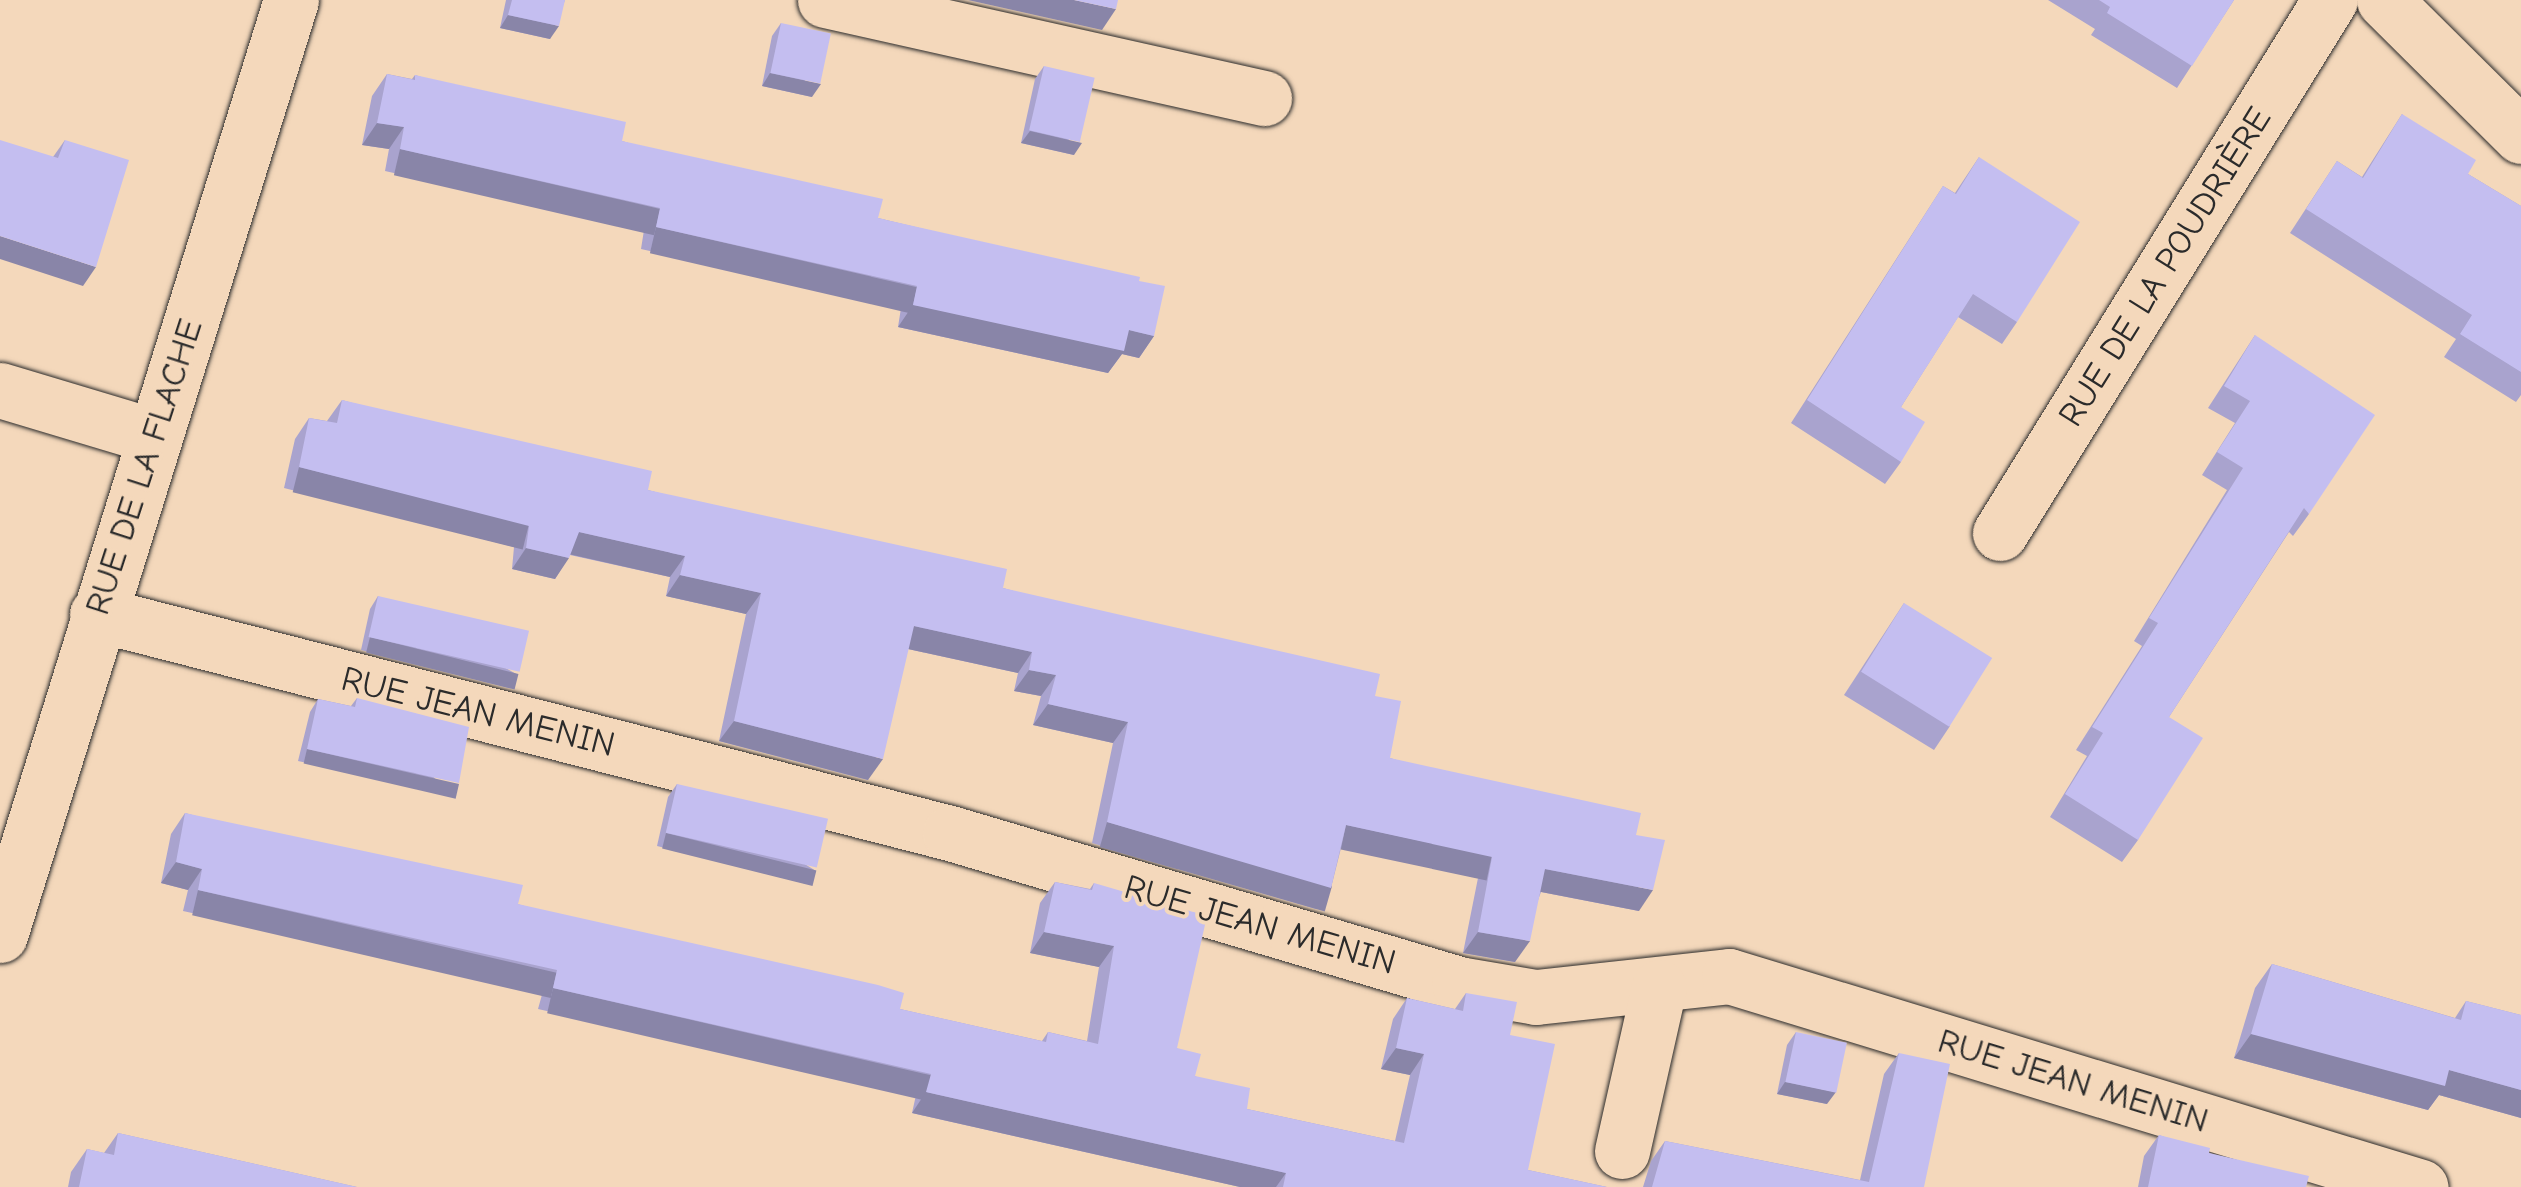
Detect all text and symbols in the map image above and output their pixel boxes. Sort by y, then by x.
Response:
street label: RUE DE LA POUDRIÈRE [2050,100,2280,434]
street label: RUE DE LA FLACHE [76,314,212,620]
street label: RUE JEAN MENIN [337,658,619,766]
street label: RUE JEAN MENIN [1120,866,1400,984]
street label: RUE JEAN MENIN [1933,1020,2213,1142]

